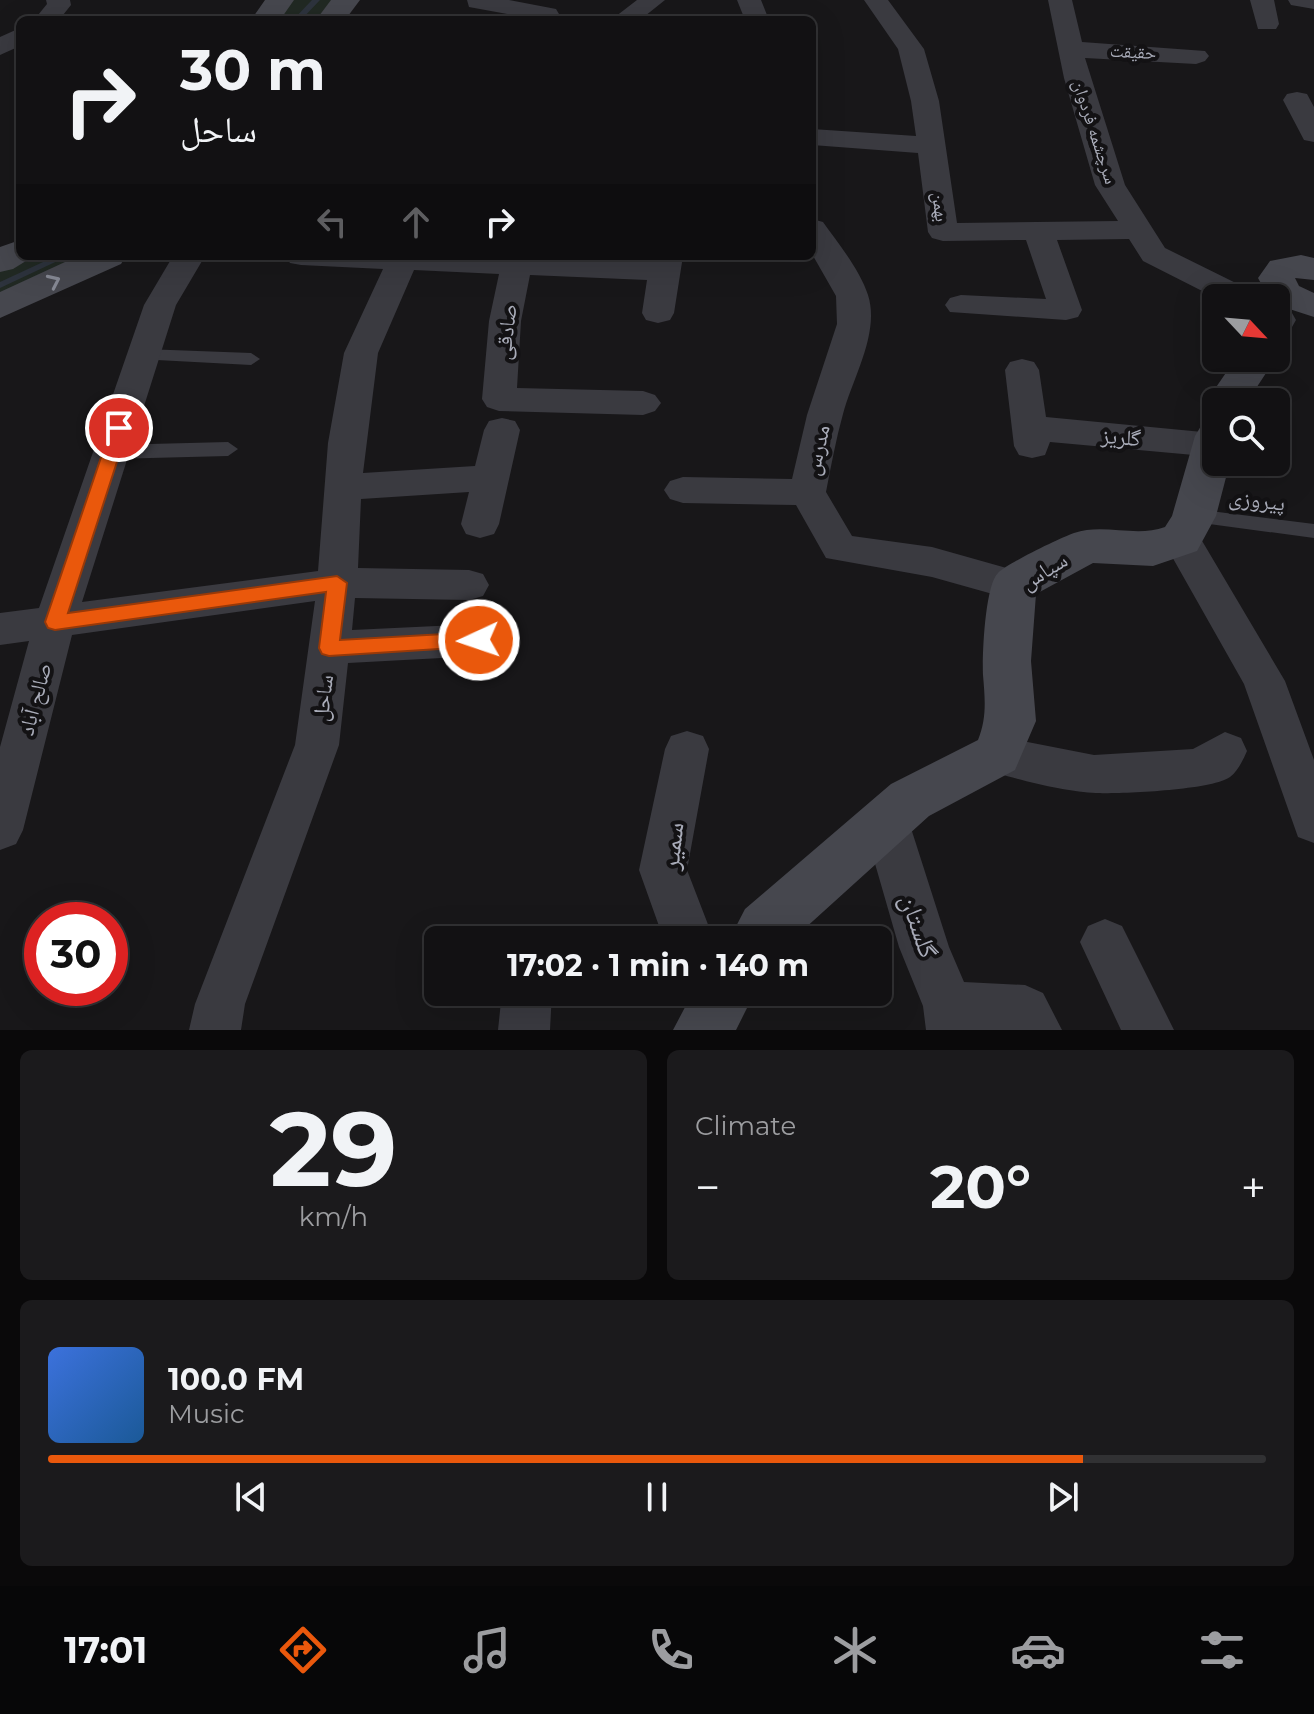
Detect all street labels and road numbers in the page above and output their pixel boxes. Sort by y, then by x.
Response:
street label: حقیقت [1109,40,1157,64]
street label: سرچشمه فردوان [1068,77,1122,187]
street label: بهمن [927,191,953,223]
street label: صادقی [489,302,523,362]
street label: مدرس [798,422,836,478]
street label: گلریز [1099,422,1142,452]
street label: پیروزی [1227,483,1287,517]
street label: سپاس [1016,546,1073,596]
street label: صالح آباد [12,660,58,738]
street label: ساحل [307,673,339,723]
street label: سمیر [653,821,690,872]
street label: گلستان [893,890,945,962]

